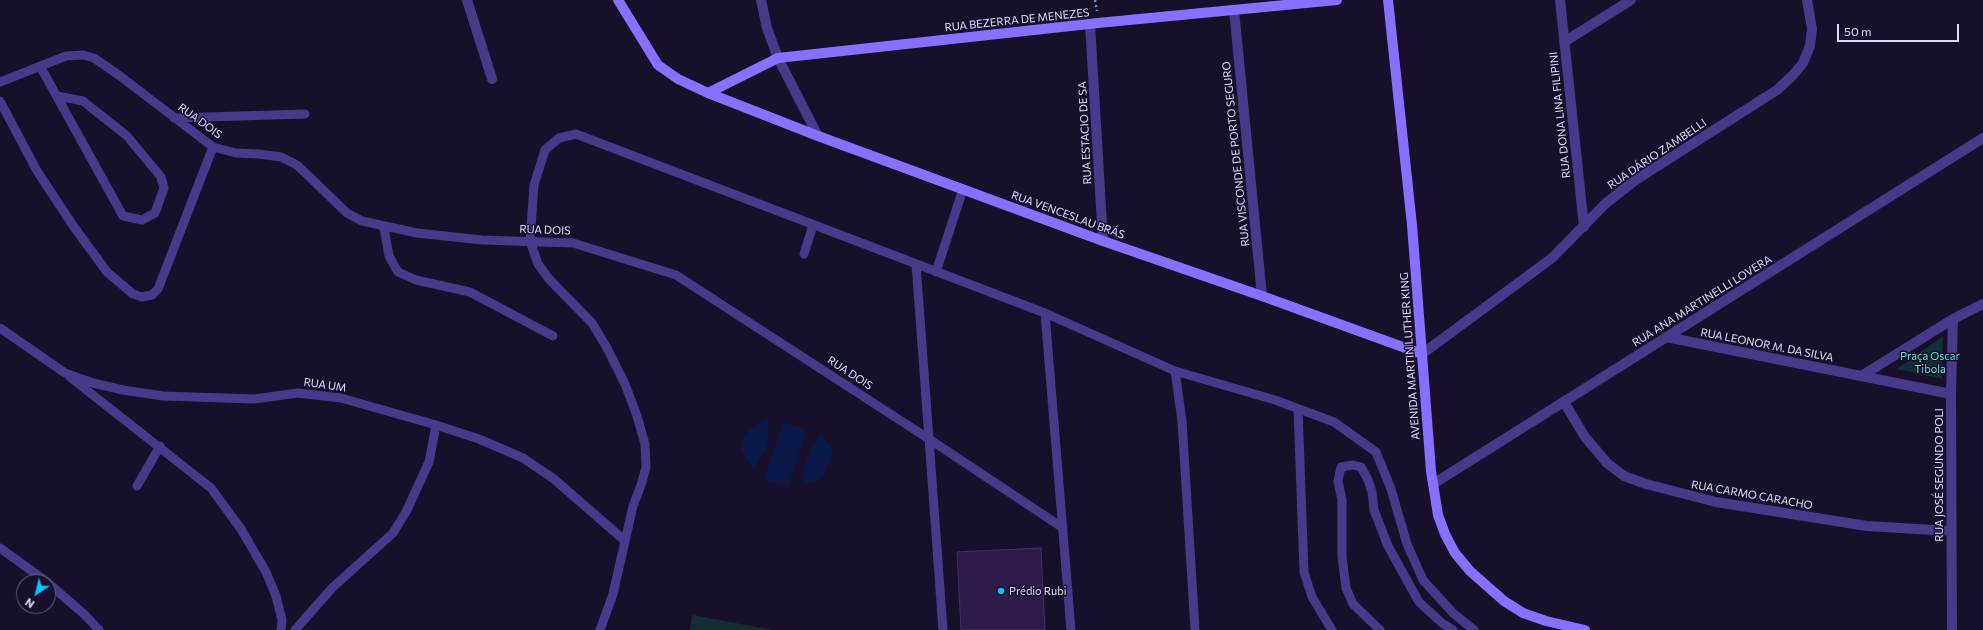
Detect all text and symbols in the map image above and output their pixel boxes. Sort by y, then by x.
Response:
street label: RUA BEZERRA DE MENEZES [944,6,1090,34]
scale bar [1839,16,1961,42]
text: 50 m [1844,24,1872,38]
street label: RUA DONA LINA FILIPINI [1547,51,1573,179]
street label: RUA VISCONDE DE PORTO SEGURO [1220,61,1252,247]
street label: RUA ESTACIO DE SA [1076,81,1094,185]
street label: RUA DOIS [175,101,225,141]
street label: RUA DÁRIO ZAMBELLI [1605,116,1709,192]
street label: RUA VENCESLAU BRÁS [1010,188,1126,242]
street label: RUA DOIS [519,223,571,237]
street label: RUA ANA MARTINELLI LOVERA [1630,252,1774,350]
street label: AVENIDA MARTIN LUTHER KING [1398,272,1422,440]
street label: RUA LEONOR M. DA SILVA [1699,326,1835,364]
park label: Praça Oscar Tibola [1900,349,1960,375]
street label: RUA DOIS [825,354,875,392]
street label: RUA UM [303,375,347,395]
street label: RUA JOSÉ SEGUNDO POLI [1932,408,1946,542]
street label: RUA CARMO CARACHO [1690,478,1814,512]
north arrow [16,574,56,614]
place label: Prédio Rubi [1009,584,1067,598]
marker: Prédio Rubi [996,586,1006,596]
text: N [22,596,37,611]

